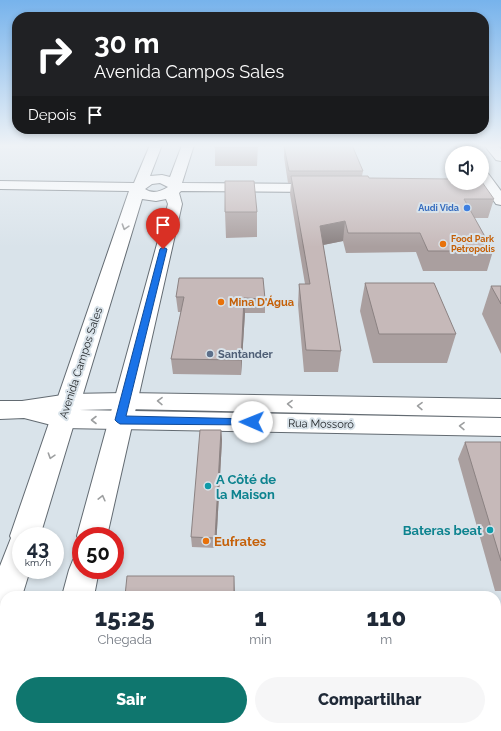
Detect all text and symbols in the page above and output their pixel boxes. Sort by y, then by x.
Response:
text: 30 m [94,27,160,60]
icon: right [28,28,80,80]
text: Avenida Campos Sales [94,61,284,82]
icon: arrive [84,104,106,126]
text: Depois [28,106,76,124]
map controls [445,146,489,190]
button: sound [445,146,489,190]
place label: Audi Vida [418,203,459,213]
marker: Audi Vida [462,203,472,213]
pin [146,208,180,249]
icon: arrive [152,214,174,236]
one-way arrow [122,223,130,230]
place label: Food Park Petropolis [451,234,495,254]
marker: Food Park Petropolis [438,239,448,249]
place label: Mina D'Água [229,295,294,309]
marker: Mina D'Água [216,297,226,307]
street label: Avenida Campos Sales [57,306,105,420]
place label: Santander [218,348,274,361]
marker: Santander [205,349,215,359]
one-way arrow [157,397,163,406]
one-way arrow [287,400,293,408]
position arrow [231,401,273,443]
one-way arrow [417,402,423,410]
one-way arrow [91,416,97,424]
street label: Rua Mossoró [288,417,355,431]
one-way arrow [459,422,465,430]
one-way arrow [47,453,56,460]
place label: A Côté de la Maison [216,472,276,502]
marker: A Côté de la Maison [203,481,213,491]
one-way arrow [97,495,105,501]
place label: Bateras beat [403,523,482,538]
marker: Bateras beat [485,525,495,535]
speed limit sign: 50 [72,527,124,579]
place label: Eufrates [214,534,267,549]
text: 43 [27,536,49,560]
marker: Eufrates [201,536,211,546]
text: km/h [25,557,51,568]
text: 15:25 [95,603,155,632]
text: 1 [254,603,267,632]
text: 110 [367,603,406,632]
text: Chegada [97,632,152,647]
text: min [249,632,272,647]
text: m [380,632,392,647]
button: Sair [16,677,247,723]
button: Compartilhar [255,677,485,723]

